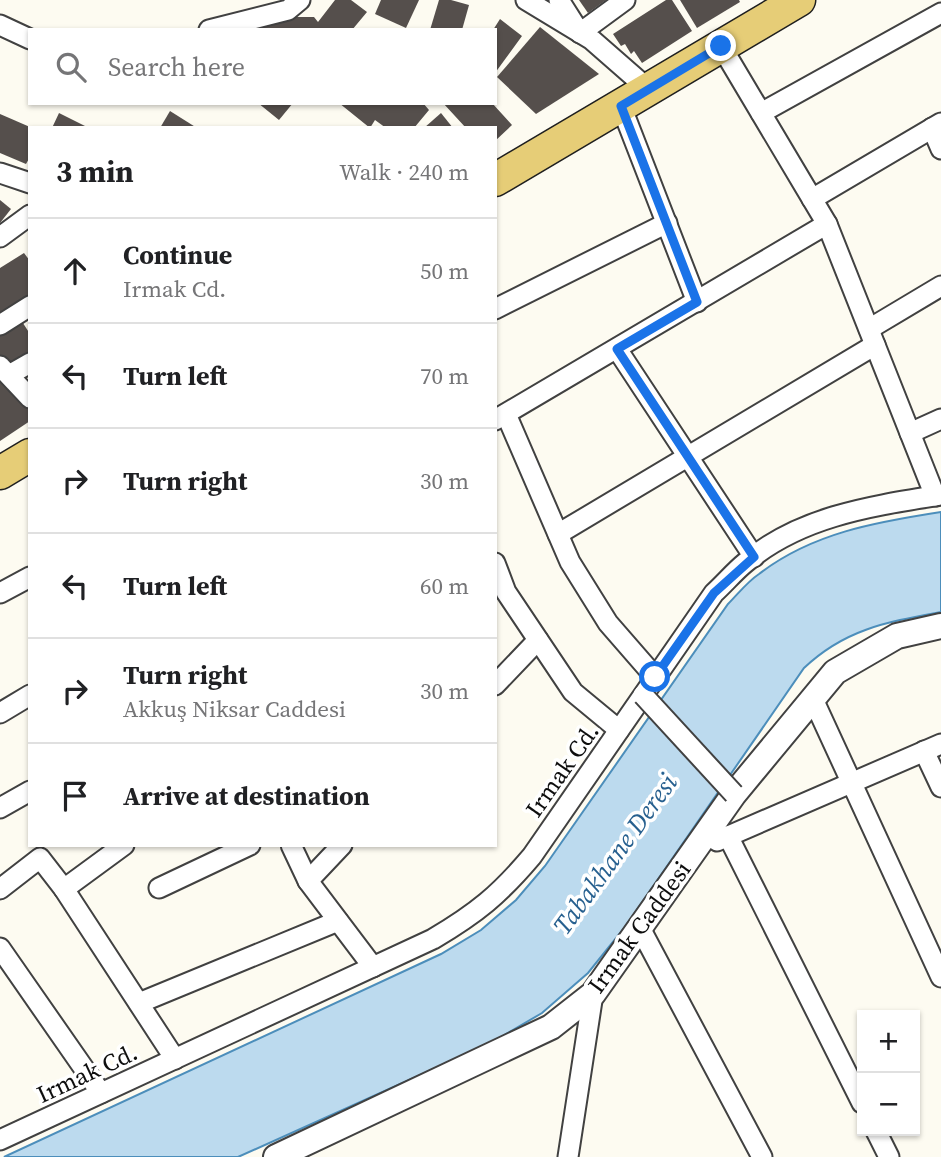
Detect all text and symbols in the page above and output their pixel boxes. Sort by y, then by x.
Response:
search box [28,28,497,105]
route end [705,30,736,61]
icon: search [52,48,90,86]
text: Search here [108,49,245,85]
text: 3 min [56,151,134,192]
text: Walk · 240 m [339,156,469,188]
text: Continue [123,237,232,273]
icon: ahead [56,252,94,290]
text: 50 m [420,255,469,287]
text: Irmak Cd. [123,273,226,305]
icon: left [56,357,94,395]
text: Turn left [123,358,227,394]
text: 70 m [420,360,469,392]
icon: right [56,462,94,500]
text: Turn right [123,463,247,499]
text: 30 m [420,465,469,497]
icon: left [56,567,94,605]
text: Turn left [123,568,227,604]
text: 60 m [420,570,469,602]
text: Turn right [123,657,247,693]
route start [639,661,670,692]
icon: right [56,672,94,710]
text: 30 m [420,675,469,707]
text: Akkuş Niksar Caddesi [123,693,346,725]
street label: Irmak Cd. [518,716,606,824]
water label: Tabakhane Deresi [544,766,686,942]
icon: arrive [56,777,94,815]
text: Arrive at destination [123,778,370,814]
street label: Irmak Caddesi [580,854,698,1000]
map controls [857,1010,920,1136]
button: + [857,1010,920,1073]
street label: Irmak Cd. [31,1035,143,1111]
button: − [857,1073,920,1136]

